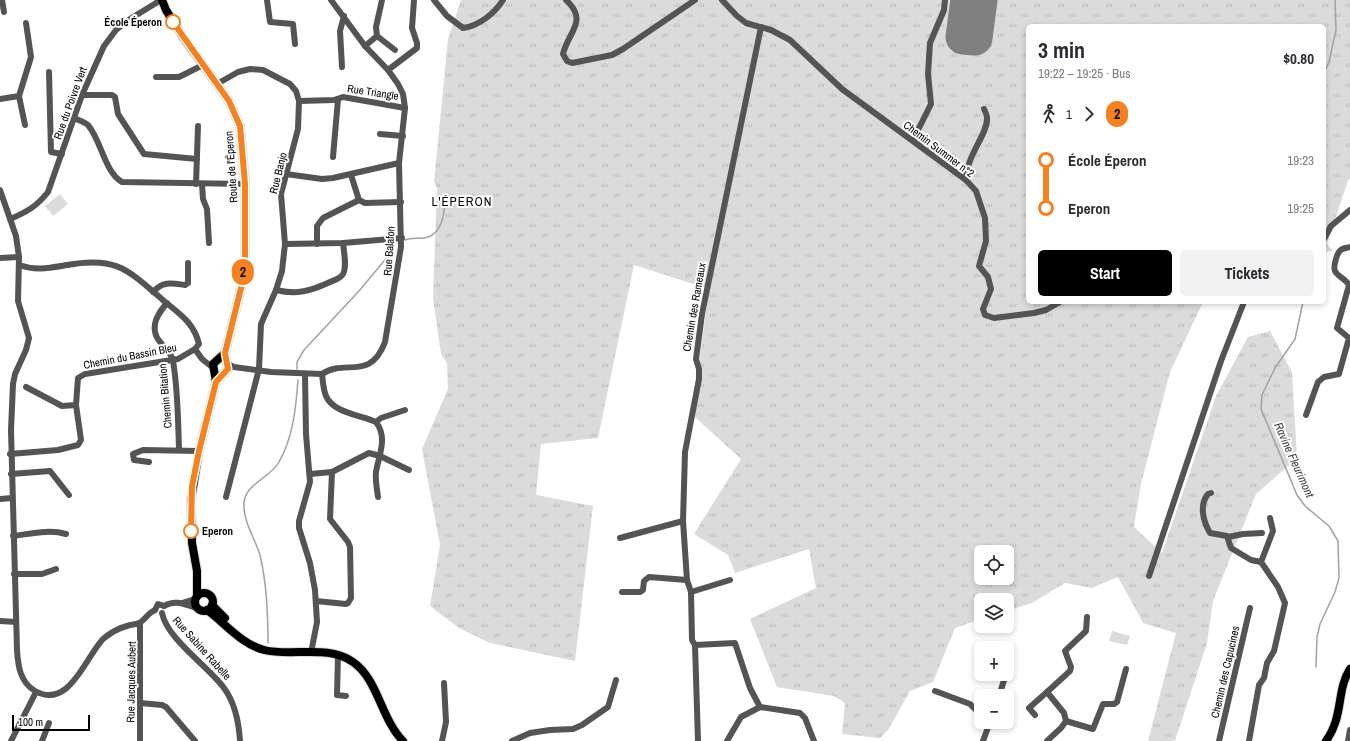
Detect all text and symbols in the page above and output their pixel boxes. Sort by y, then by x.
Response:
marker: École Éperon [165,14,181,30]
place label: École Éperon [104,15,162,29]
text: 3 min [1038,35,1085,65]
text: $0.80 [1283,48,1314,69]
street label: Rue du Poivre Vert [50,64,90,141]
text: 19:22 – 19:25 · Bus [1038,65,1130,82]
street label: Rue Triangle [346,81,400,103]
icon: walk [1038,103,1060,125]
icon: forward [1078,103,1100,125]
text: 2 [1114,105,1120,123]
text: 1 [1066,106,1072,123]
street label: Chemin Summer n°2 [901,118,977,180]
street label: Route de l'Éperon [222,131,240,203]
text: École Éperon [1068,150,1147,171]
street label: Rue Banjo [266,151,290,195]
text: 19:23 [1287,152,1314,169]
district label: L'ÉPERON [432,193,493,210]
text: Eperon [1068,198,1110,219]
text: 19:25 [1287,200,1314,217]
street label: Rue Balafon [380,226,398,276]
button: Start [1038,250,1172,296]
button: Tickets [1180,250,1314,296]
line badge: 2 [230,259,256,285]
street label: Chemin des Rameaux [679,261,709,352]
text: 2 [240,263,246,281]
street label: Chemin du Bassin Bleu [82,340,178,372]
street label: Chemin Bitation [155,363,175,429]
water label: Ravine Fleurimont [1270,420,1318,500]
marker: Eperon [183,523,199,539]
place label: Eperon [202,524,233,538]
map controls [974,545,1014,729]
button: locate [974,545,1014,585]
button: layers [974,593,1014,633]
street label: Rue Sabine Rabelle [170,613,234,683]
street label: Chemin des Capucines [1208,624,1243,719]
street label: Rue Jacques Aubert [123,641,139,723]
button: + [974,641,1014,681]
button: − [974,689,1014,729]
scale bar [12,713,90,732]
text: 100 m [18,715,43,729]

